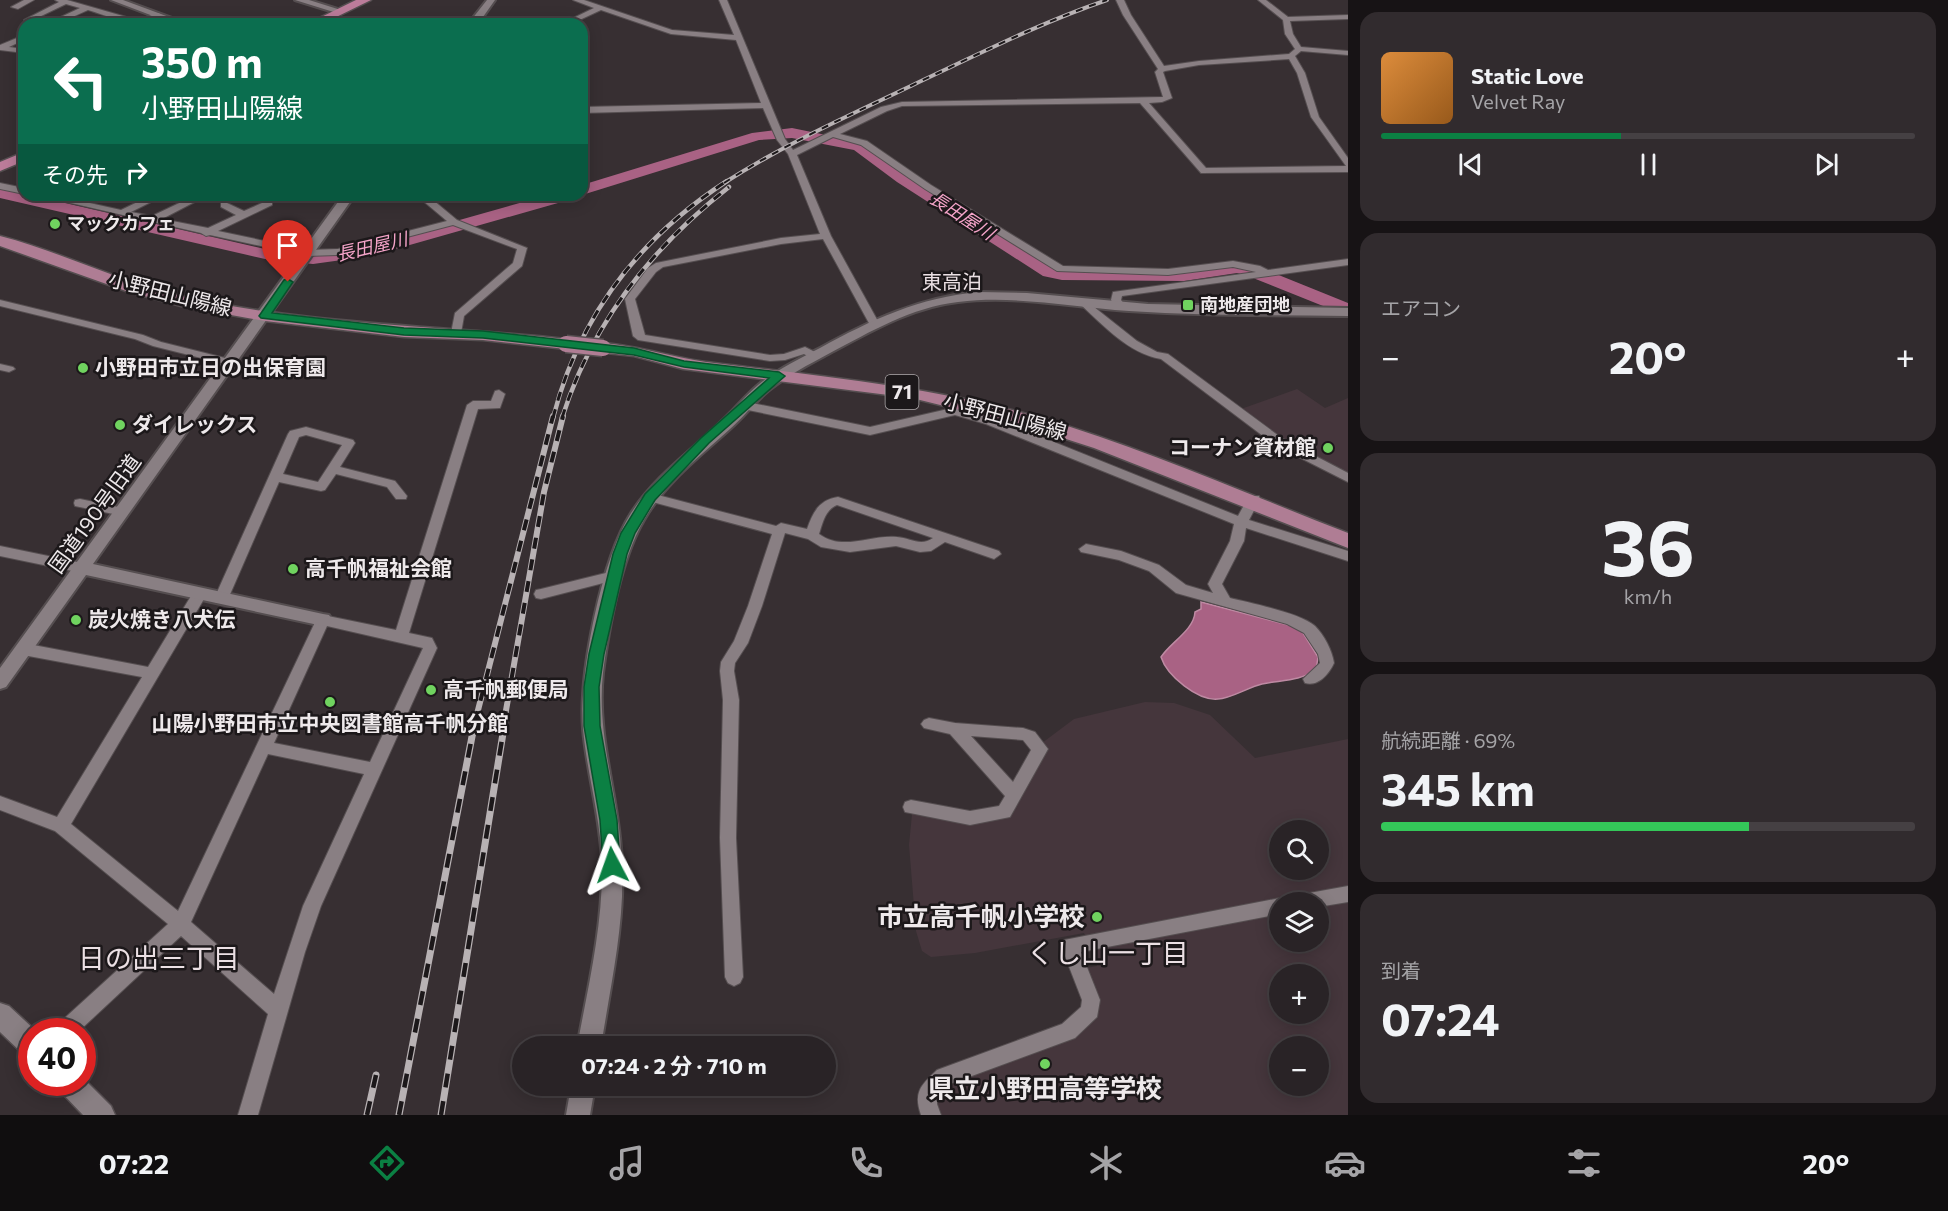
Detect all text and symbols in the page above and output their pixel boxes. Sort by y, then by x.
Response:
text: 350 m [141,35,263,87]
icon: left [42,42,120,120]
text: Static Love [1471,62,1584,89]
text: Velvet Ray [1471,89,1565,113]
text: 小野田山陽線 [141,91,303,124]
icon: previous [1454,148,1487,181]
icon: pause [1632,148,1665,181]
icon: next [1810,148,1843,181]
icon: right [120,156,153,189]
text: その先 [42,161,108,188]
water label: 長田屋川 [926,186,1000,245]
place label: マックカフェ [67,212,175,234]
marker: マックカフェ [48,217,62,231]
pin [262,220,313,282]
water label: 長田屋川 [334,227,411,265]
icon: arrive [271,229,304,262]
street label: 小野田山陽線 [106,265,235,320]
district label: 東高泊 [922,269,982,293]
place label: 南地産団地 [1200,293,1290,315]
text: エアコン [1381,296,1461,320]
marker: 南地産団地 [1181,298,1195,312]
text: 20° [1609,328,1687,383]
text: − [1381,335,1400,376]
text: + [1896,335,1915,376]
place label: 小野田市立日の出保育園 [95,354,326,379]
marker: 小野田市立日の出保育園 [76,361,90,375]
road number: 71 [886,375,918,409]
street label: 小野田山陽線 [941,387,1069,444]
place label: ダイレックス [132,411,257,436]
marker: ダイレックス [113,418,127,432]
place label: コーナン資材館 [1169,434,1316,459]
marker: コーナン資材館 [1321,441,1335,455]
street label: 国道190号旧道 [42,449,145,577]
text: 36 [1601,497,1695,592]
place label: 高千帆福祉会館 [305,555,452,580]
marker: 高千帆福祉会館 [286,562,300,576]
text: km/h [1624,584,1672,608]
place label: 炭火焼き八犬伝 [88,606,236,631]
marker: 炭火焼き八犬伝 [69,613,83,627]
place label: 高千帆郵便局 [443,676,569,701]
marker: 高千帆郵便局 [424,683,438,697]
marker: 山陽小野田市立中央図書館高千帆分館 [323,695,337,709]
place label: 山陽小野田市立中央図書館高千帆分館 [152,710,509,735]
text: 航続距離 · 69% [1381,728,1515,752]
text: 345 km [1381,760,1535,815]
map controls [1269,820,1329,1096]
button: search [1269,820,1329,880]
position arrow [580,833,644,897]
button: layers [1269,892,1329,952]
place label: 市立高千帆小学校 [877,900,1085,931]
marker: 市立高千帆小学校 [1090,910,1104,924]
district label: くし山一丁目 [1027,936,1189,969]
district label: 日の出三丁目 [78,941,240,974]
text: 到着 [1381,958,1421,982]
button: + [1269,964,1329,1024]
text: 07:24 [1381,990,1500,1045]
speed limit sign: 40 [18,1018,96,1096]
button: − [1269,1036,1329,1096]
text: 07:24 · 2 分 · 710 m [581,1052,767,1079]
marker: 県立小野田高等学校 [1038,1057,1052,1071]
place label: 県立小野田高等学校 [928,1072,1162,1103]
icon: directions [366,1142,408,1184]
icon: music [606,1142,648,1184]
icon: phone [845,1142,887,1184]
icon: climate [1085,1142,1127,1184]
icon: car [1324,1142,1366,1184]
icon: filters [1563,1142,1605,1184]
text: 07:22 [99,1147,169,1180]
text: 20° [1803,1147,1849,1180]

